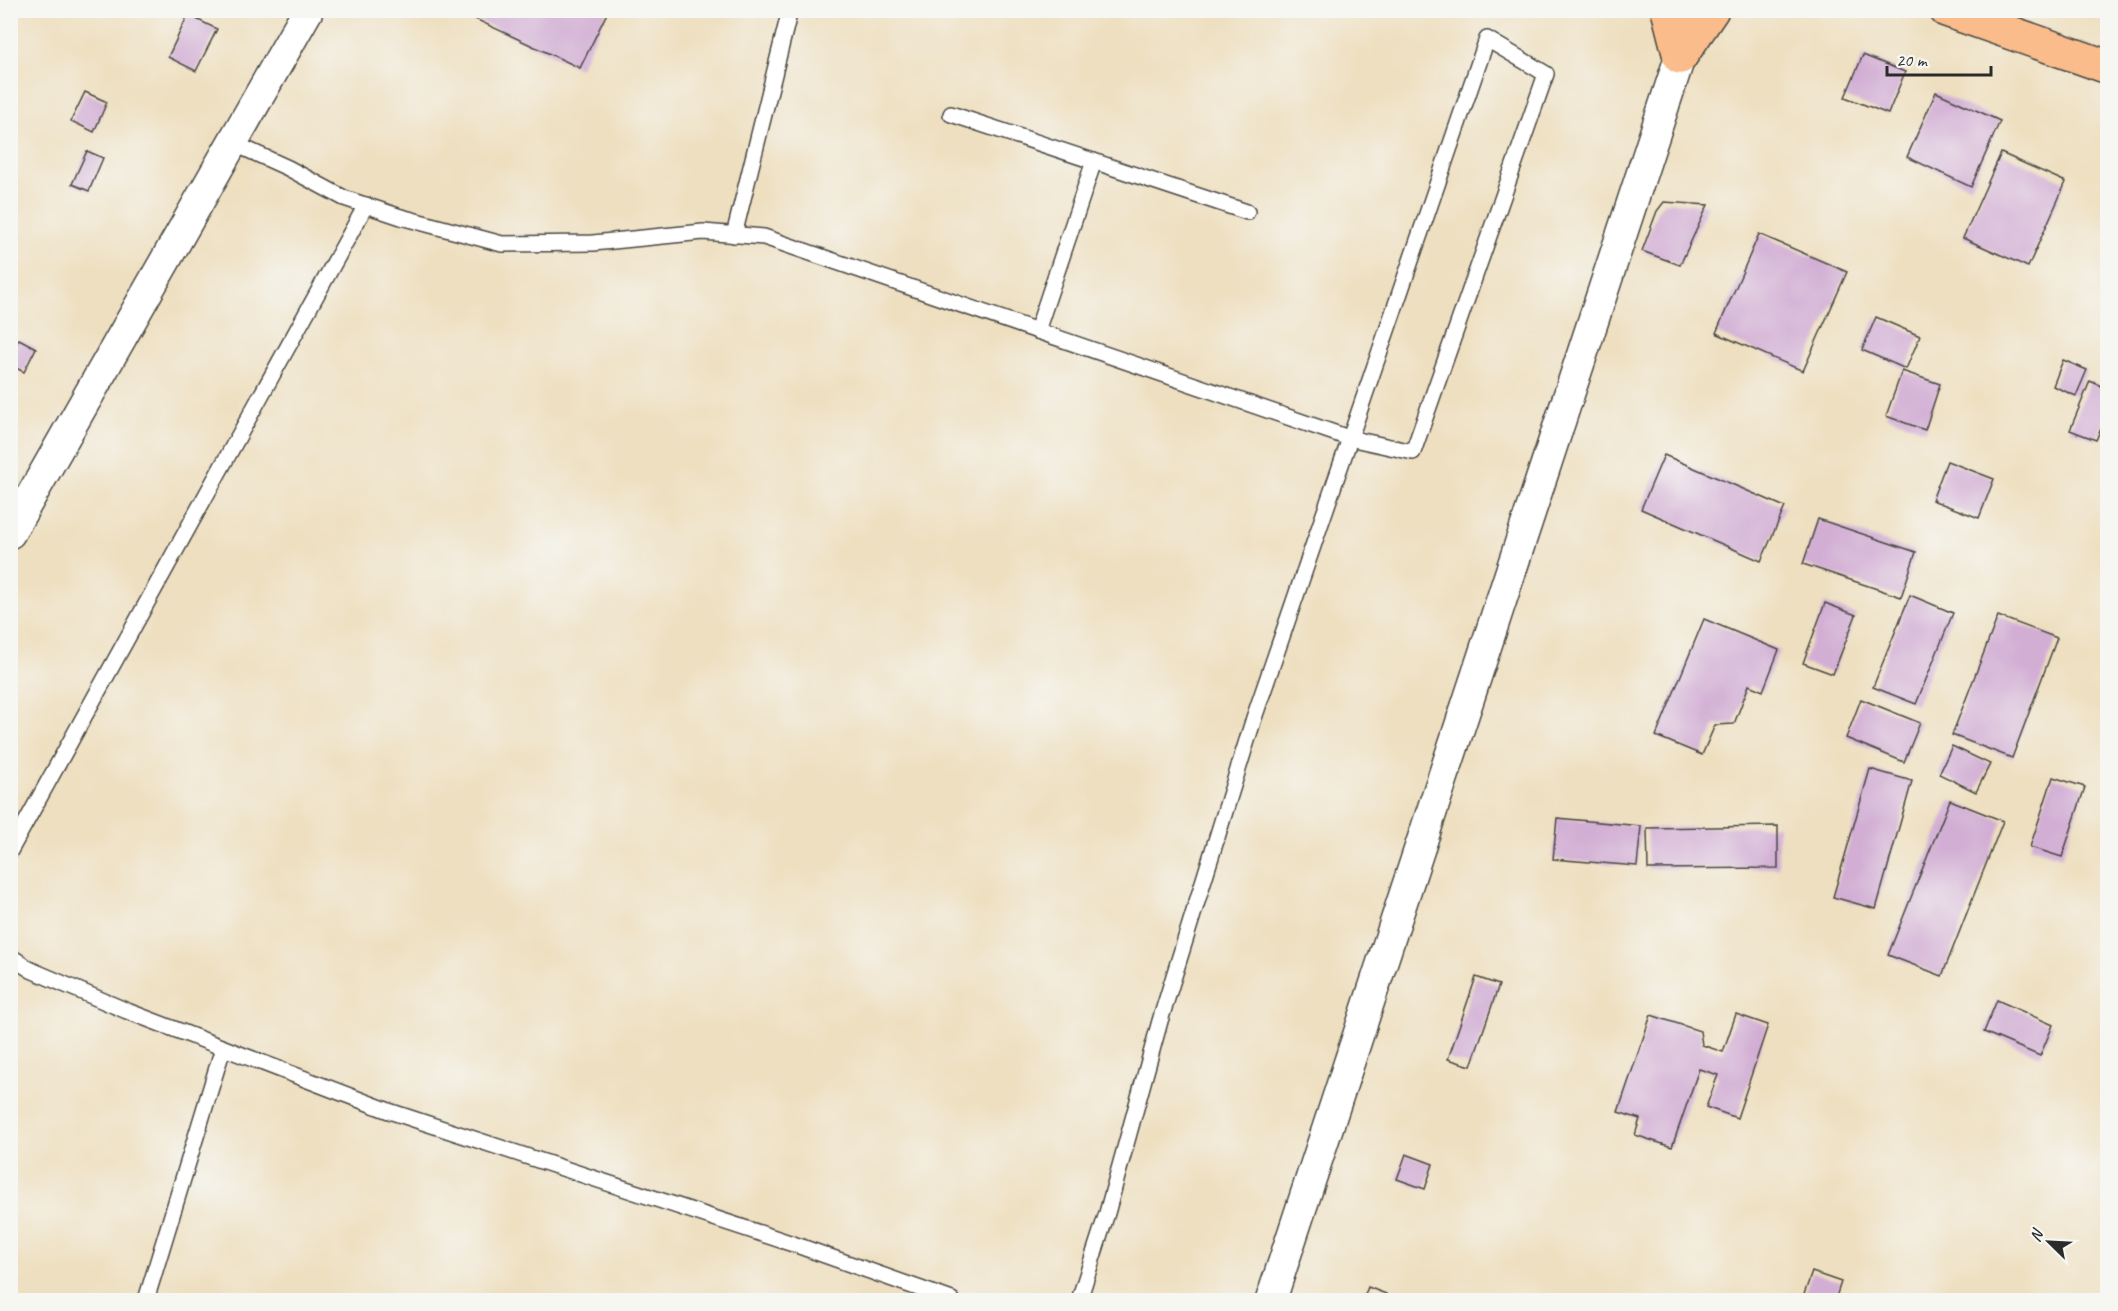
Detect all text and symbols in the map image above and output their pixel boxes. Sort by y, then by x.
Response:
scale bar [1887,39,1990,77]
text: 20 m [1896,49,1929,71]
north arrow [2019,1212,2079,1272]
text: N [2025,1225,2049,1245]

